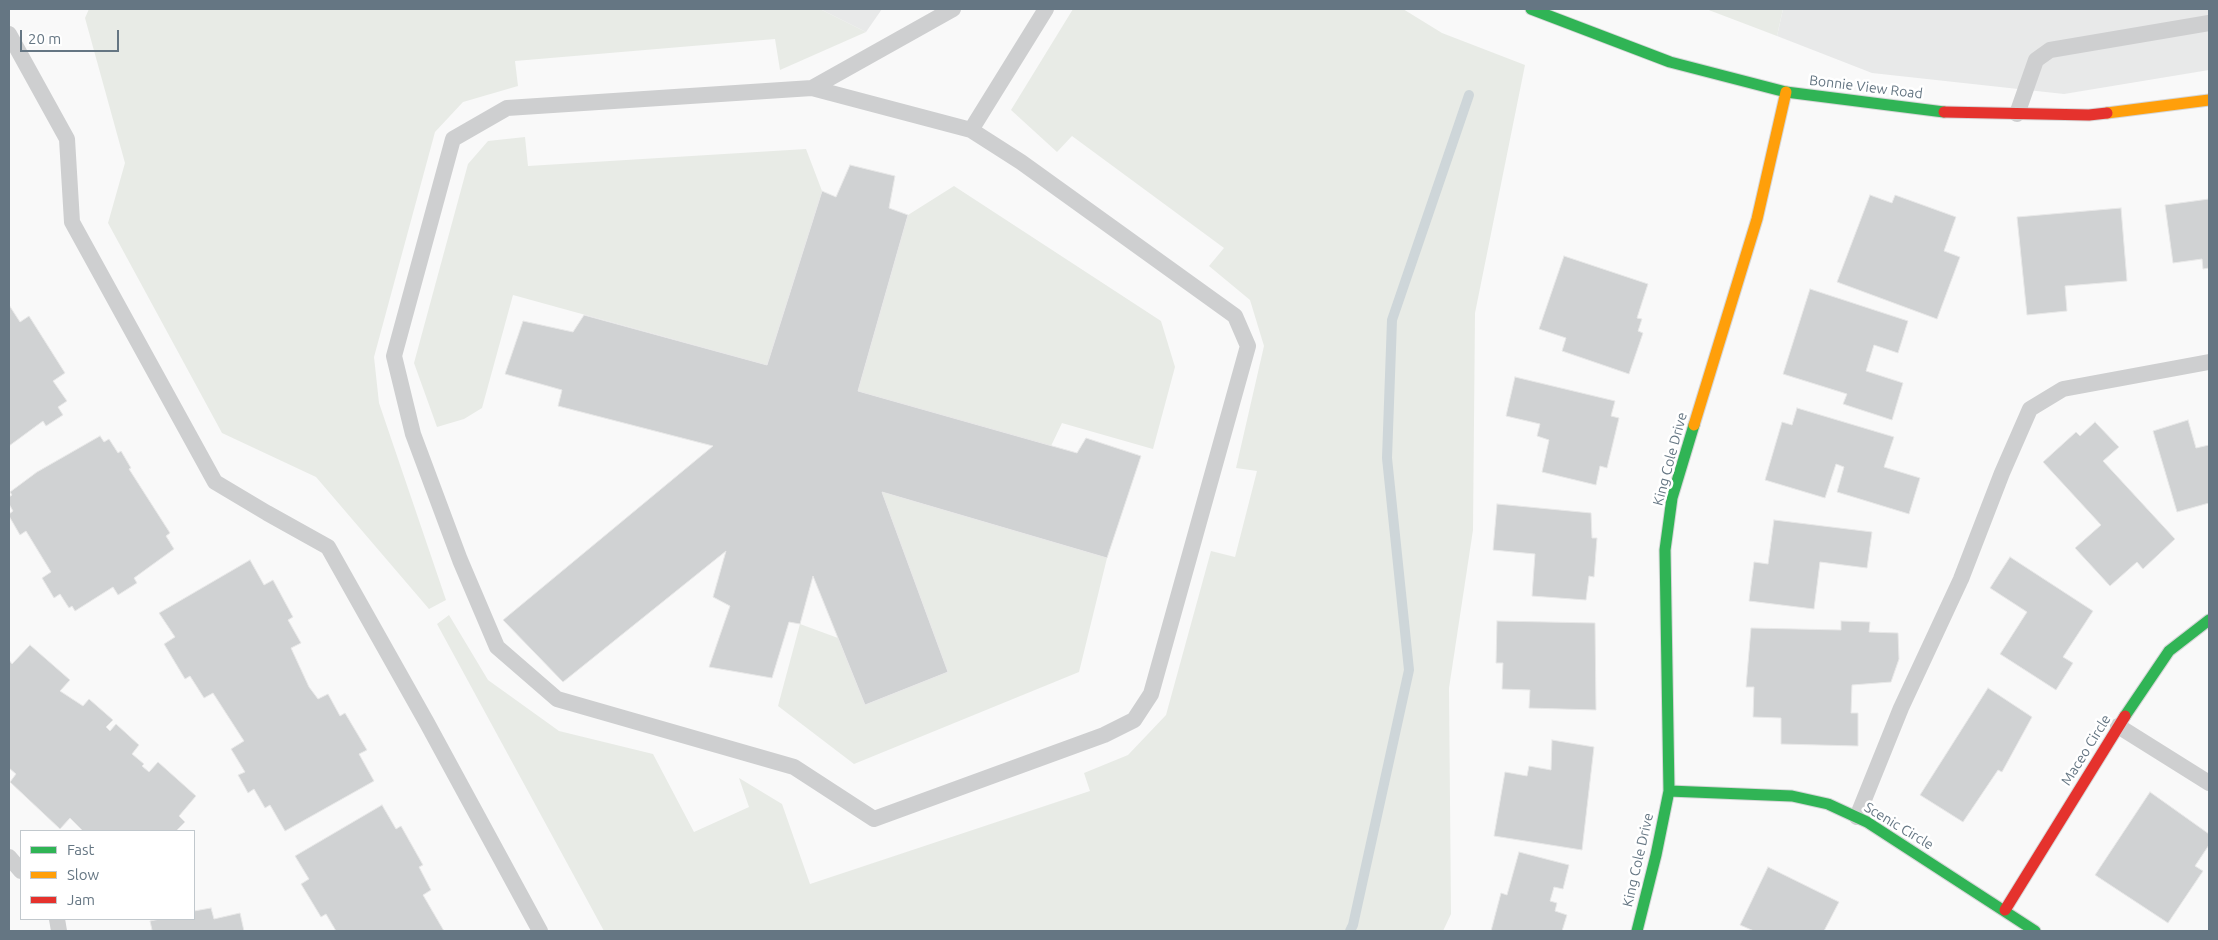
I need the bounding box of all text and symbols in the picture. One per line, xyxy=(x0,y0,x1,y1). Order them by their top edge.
scale bar xyxy=(22,20,121,52)
text: 20 m xyxy=(28,30,61,47)
street label: Bonnie View Road xyxy=(1808,72,1924,102)
street label: King Cole Drive xyxy=(1649,411,1691,507)
street label: Maceo Circle xyxy=(2058,712,2114,788)
street label: Scenic Circle xyxy=(1861,799,1937,853)
street label: King Cole Drive xyxy=(1619,811,1657,909)
legend xyxy=(20,830,195,920)
text: Fast xyxy=(67,841,94,858)
text: Slow xyxy=(67,866,99,883)
text: Jam xyxy=(67,891,95,908)

